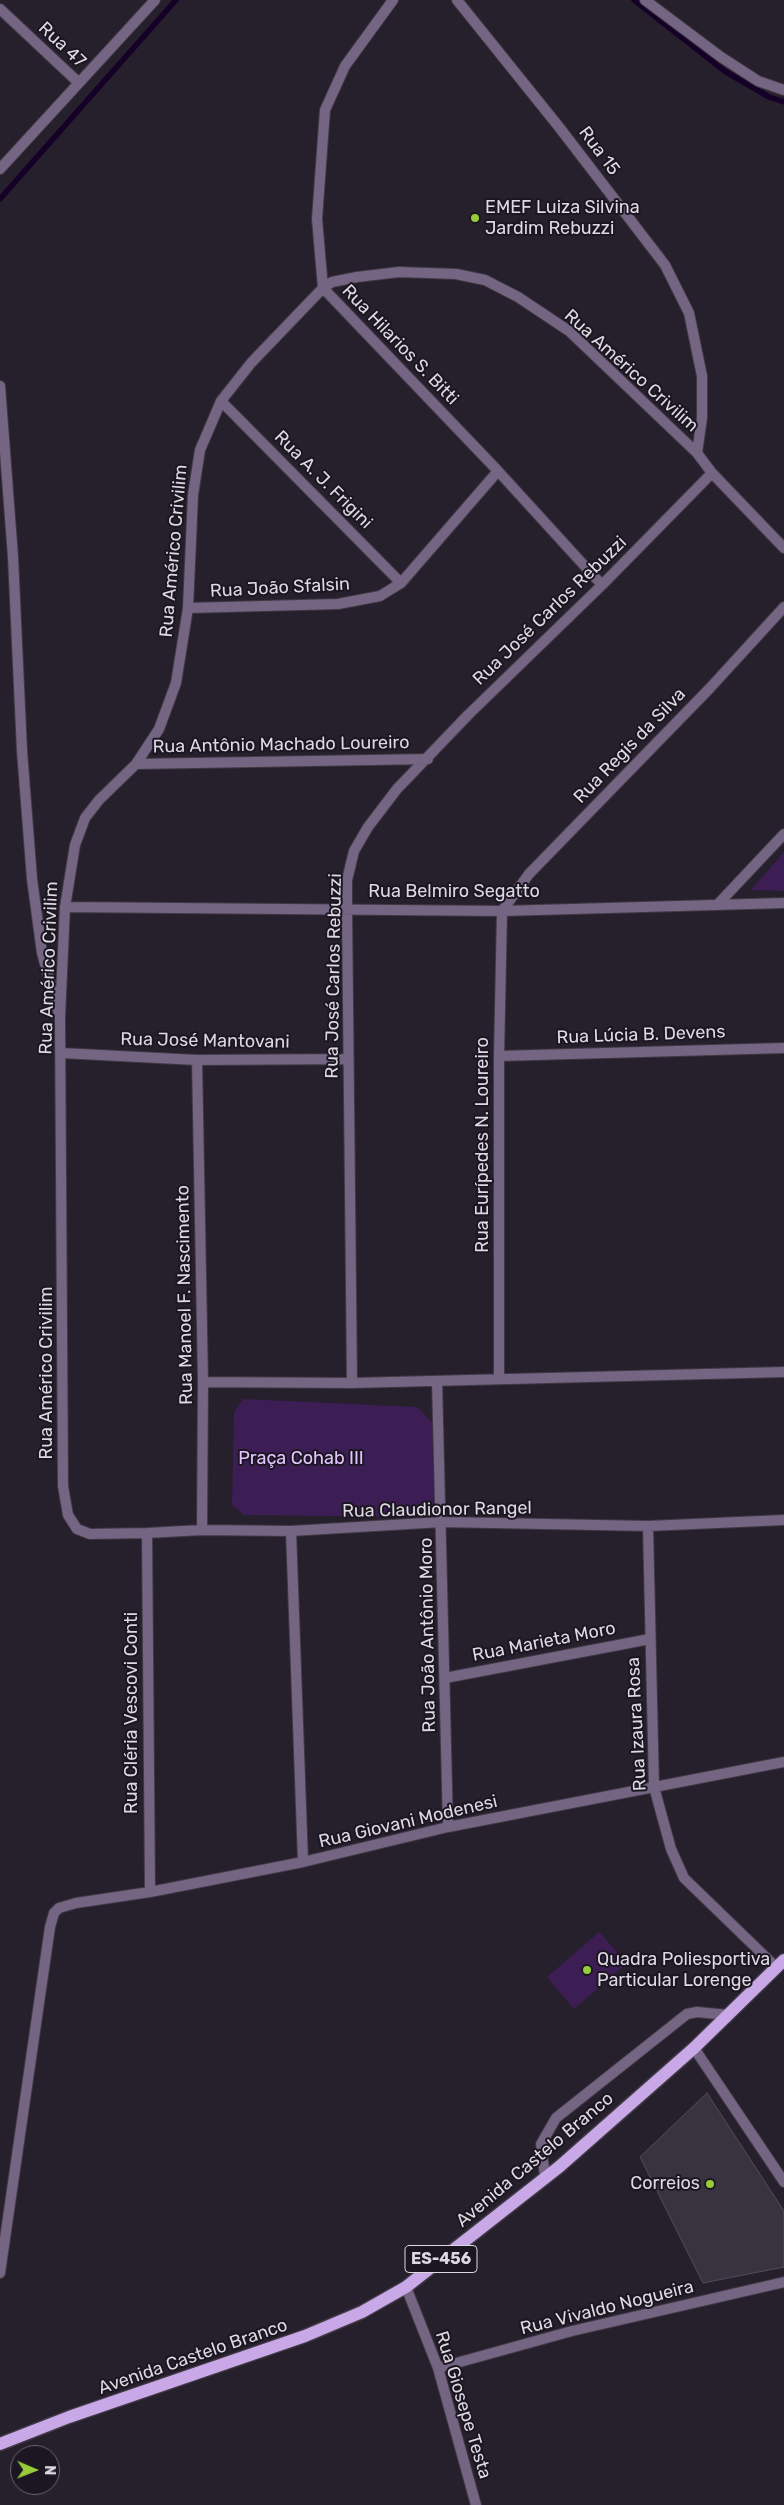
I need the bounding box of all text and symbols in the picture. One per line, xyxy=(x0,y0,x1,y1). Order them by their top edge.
street label: Rua 47 xyxy=(34,18,90,72)
street label: Rua 15 xyxy=(574,122,624,180)
place label: EMEF Luiza Silvina Jardim Rebuzzi xyxy=(485,197,640,240)
marker: EMEF Luiza Silvina Jardim Rebuzzi xyxy=(469,212,481,224)
street label: Rua Hilarios S. Bitti xyxy=(337,280,463,410)
street label: Rua Américo Crivilim xyxy=(559,305,703,437)
street label: Rua A. J. Frigini xyxy=(269,426,377,534)
street label: Rua Américo Crivilim xyxy=(156,464,192,638)
street label: Rua José Carlos Rebuzzi xyxy=(469,532,631,690)
street label: Rua João Sfalsin xyxy=(209,574,351,602)
street label: Rua Regis da Silva xyxy=(569,684,691,808)
street label: Rua Antônio Machado Loureiro xyxy=(152,732,410,758)
street label: Rua José Carlos Rebuzzi xyxy=(321,873,347,1079)
street label: Rua Américo Crivilim xyxy=(35,881,63,1055)
street label: Rua Belmiro Segatto xyxy=(368,881,540,903)
street label: Rua Lúcia B. Devens xyxy=(556,1021,726,1049)
street label: Rua José Mantovani xyxy=(120,1029,290,1053)
street label: Rua Eurípedes N. Loureiro xyxy=(472,1037,494,1253)
street label: Rua Manoel F. Nascimento xyxy=(172,1185,198,1405)
street label: Rua Américo Crivilim xyxy=(36,1286,58,1460)
park label: Praça Cohab III xyxy=(238,1448,364,1470)
street label: Rua Claudionor Rangel xyxy=(342,1498,532,1522)
street label: Rua João Antônio Moro xyxy=(415,1537,441,1733)
street label: Rua Cléria Vescovi Conti xyxy=(121,1612,143,1814)
street label: Rua Marieta Moro xyxy=(471,1618,617,1666)
street label: Rua Izaura Rosa xyxy=(623,1657,651,1791)
street label: Rua Giovani Modenesi xyxy=(317,1791,499,1853)
place label: Quadra Poliesportiva Particular Lorenge xyxy=(597,1949,770,1992)
marker: Quadra Poliesportiva Particular Lorenge xyxy=(581,1964,593,1976)
street label: Avenida Castelo Branco xyxy=(452,2088,618,2232)
place label: Correios xyxy=(630,2173,700,2195)
marker: Correios xyxy=(704,2178,716,2190)
road number: ES-456 xyxy=(405,2246,477,2272)
street label: Rua Vivaldo Nogueira xyxy=(518,2276,696,2340)
street label: Avenida Castelo Branco xyxy=(96,2314,290,2400)
street label: Rua Giosepe Testa xyxy=(430,2329,496,2481)
north arrow xyxy=(10,2445,60,2495)
text: N xyxy=(41,2465,58,2475)

